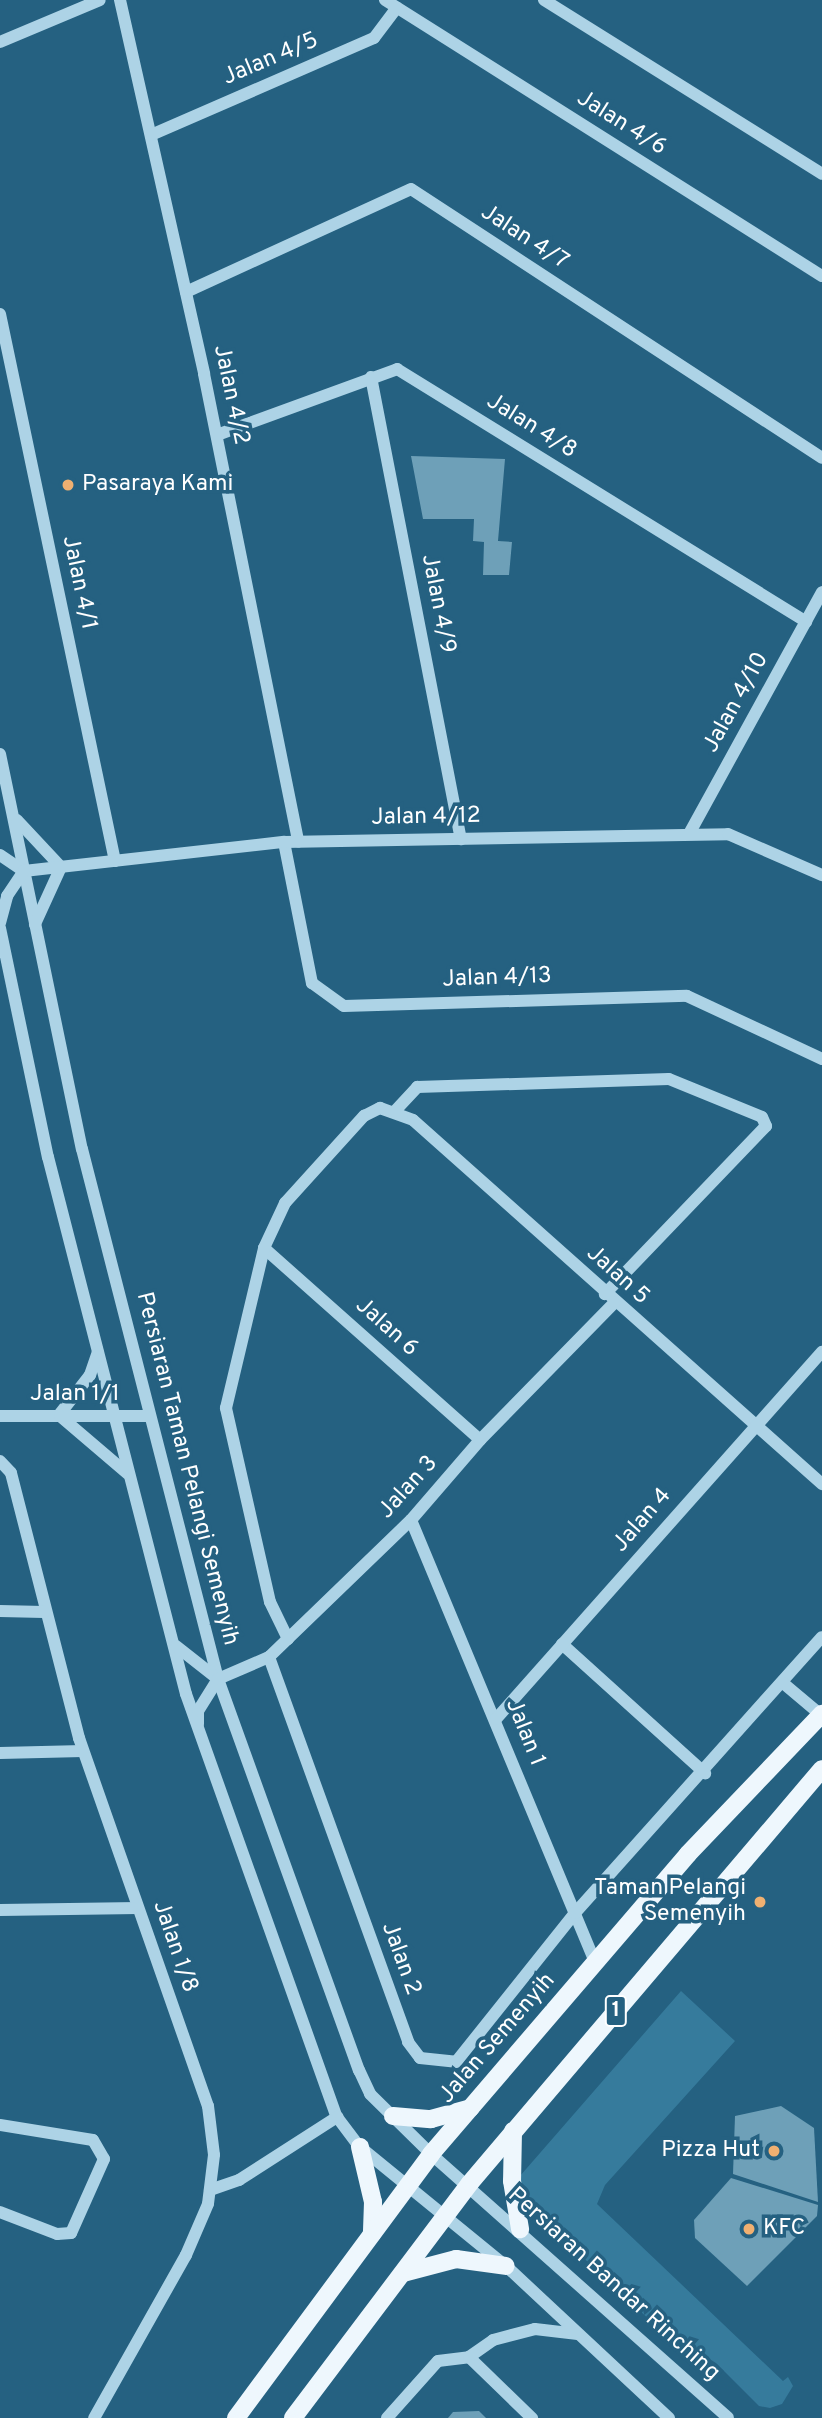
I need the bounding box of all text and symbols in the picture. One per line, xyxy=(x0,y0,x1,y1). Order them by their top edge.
street label: Jalan 4/5 xyxy=(219,28,323,92)
street label: Jalan 4/6 xyxy=(571,86,671,162)
street label: Jalan 4/7 xyxy=(475,199,573,277)
street label: Jalan 4/2 xyxy=(206,343,254,447)
street label: Jalan 4/8 xyxy=(481,389,581,465)
place label: Pasaraya Kami xyxy=(82,471,233,499)
marker: Pasaraya Kami xyxy=(60,477,76,493)
street label: Jalan 4/1 xyxy=(55,533,101,633)
street label: Jalan 4/9 xyxy=(414,552,460,656)
street label: Jalan 4/10 xyxy=(698,648,776,758)
street label: Jalan 4/12 xyxy=(371,803,481,833)
street label: Jalan 4/13 xyxy=(442,963,552,995)
street label: Jalan 5 xyxy=(580,1240,654,1312)
street label: Persiaran Taman Pelangi Semenyih xyxy=(129,1289,243,1649)
street label: Jalan 6 xyxy=(349,1293,423,1363)
street label: Jalan 1/1 xyxy=(30,1381,120,1409)
street label: Jalan 3 xyxy=(374,1451,444,1525)
street label: Jalan 4 xyxy=(608,1483,678,1559)
street label: Jalan 1 xyxy=(498,1695,550,1771)
place label: Taman Pelangi Semenyih xyxy=(594,1875,746,1929)
marker: Taman Pelangi Semenyih xyxy=(752,1894,768,1910)
street label: Jalan 1/8 xyxy=(145,1897,203,1997)
street label: Jalan 2 xyxy=(374,1919,426,1999)
street label: Jalan Semenyih xyxy=(434,1968,562,2110)
road number: 1 xyxy=(604,1994,628,2028)
place label: Pizza Hut xyxy=(661,2137,760,2165)
marker: Pizza Hut xyxy=(766,2143,782,2159)
street label: Persiaran Bandar Rinching xyxy=(501,2182,725,2388)
place label: KFC xyxy=(763,2215,805,2243)
marker: KFC xyxy=(741,2221,757,2237)

